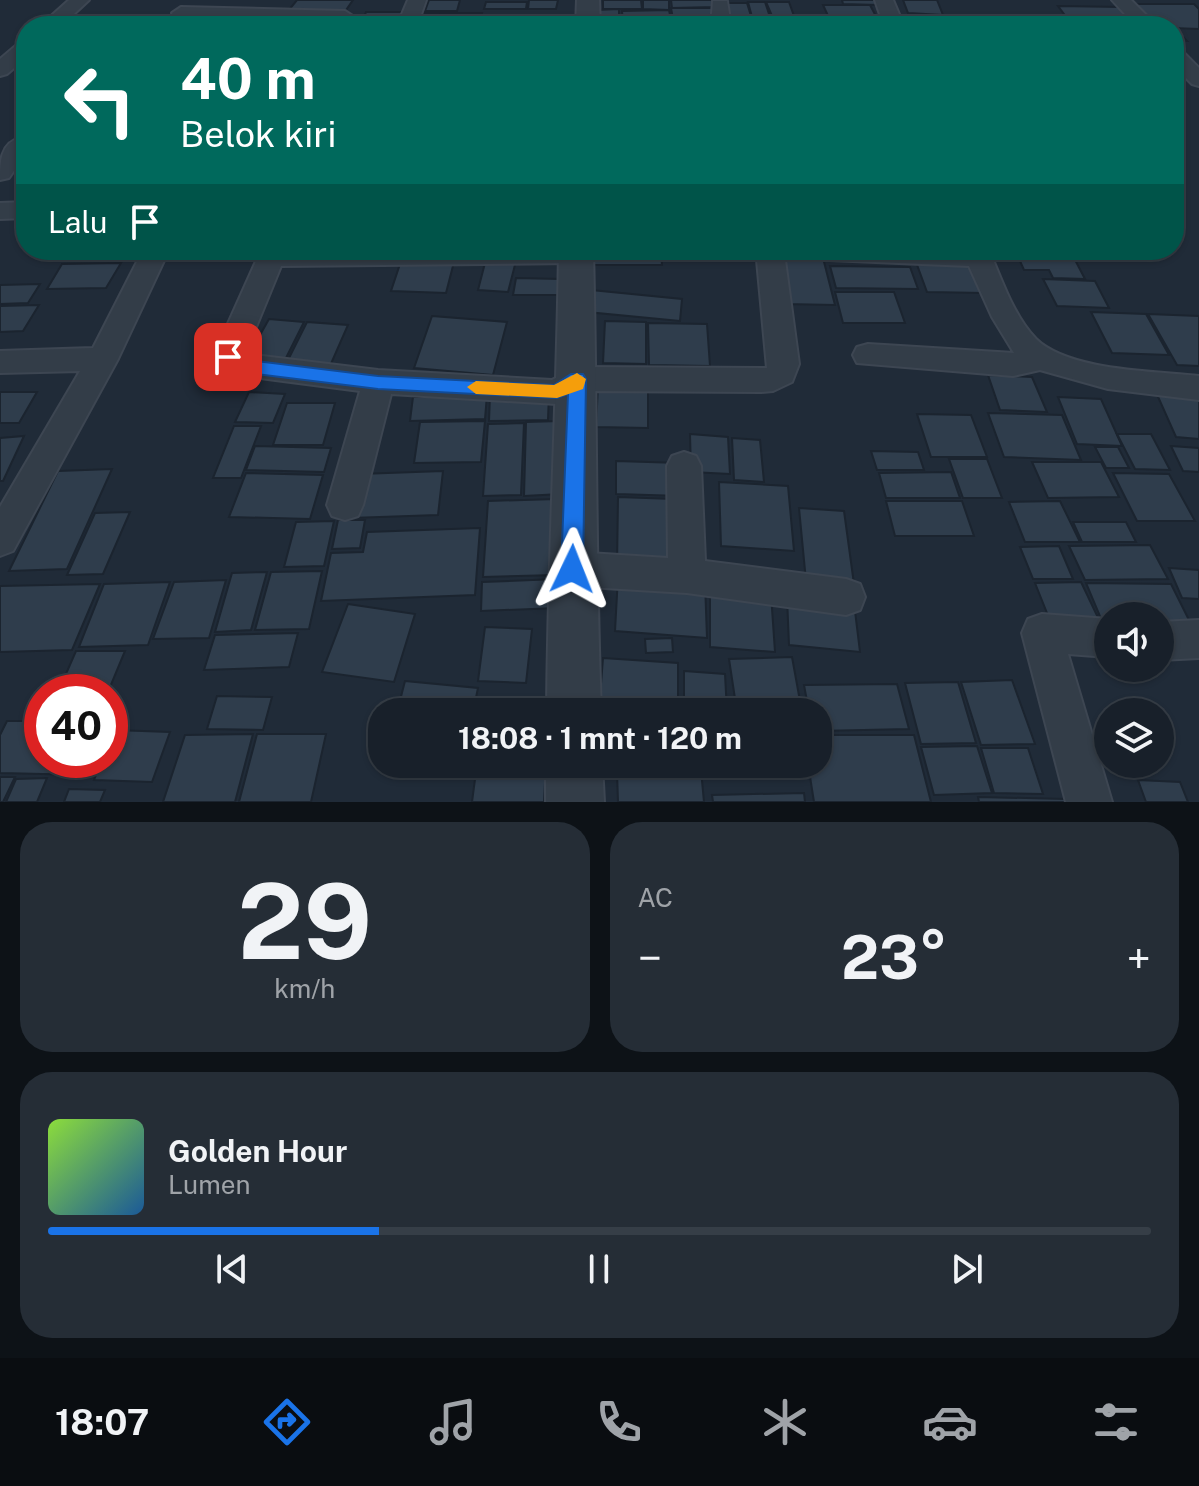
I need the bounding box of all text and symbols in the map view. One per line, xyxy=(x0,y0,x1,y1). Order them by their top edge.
text: 40 m xyxy=(180,46,316,112)
icon: left xyxy=(48,48,152,152)
text: Belok kiri xyxy=(180,113,336,155)
icon: arrive xyxy=(123,200,167,244)
text: Lalu xyxy=(48,204,107,240)
pin xyxy=(194,323,262,391)
icon: arrive xyxy=(206,335,250,379)
position arrow xyxy=(530,527,614,611)
map controls xyxy=(1094,602,1174,778)
button: sound xyxy=(1094,602,1174,682)
speed limit sign: 40 xyxy=(24,674,128,778)
button: layers xyxy=(1094,698,1174,778)
text: 18:08 · 1 mnt · 120 m xyxy=(458,720,742,756)
text: 29 xyxy=(237,860,372,982)
text: AC xyxy=(638,882,673,913)
text: 23° xyxy=(841,922,947,993)
text: − xyxy=(638,932,662,984)
text: + xyxy=(1127,932,1151,984)
text: km/h xyxy=(274,973,335,1004)
text: Golden Hour xyxy=(168,1133,347,1169)
text: Lumen xyxy=(168,1169,251,1200)
icon: previous xyxy=(210,1247,254,1291)
icon: pause xyxy=(577,1247,621,1291)
icon: next xyxy=(945,1247,989,1291)
icon: directions xyxy=(259,1394,315,1450)
icon: music xyxy=(425,1394,481,1450)
icon: phone xyxy=(591,1394,647,1450)
icon: climate xyxy=(757,1394,813,1450)
icon: car xyxy=(922,1394,978,1450)
icon: filters xyxy=(1088,1394,1144,1450)
text: 18:07 xyxy=(55,1401,149,1443)

